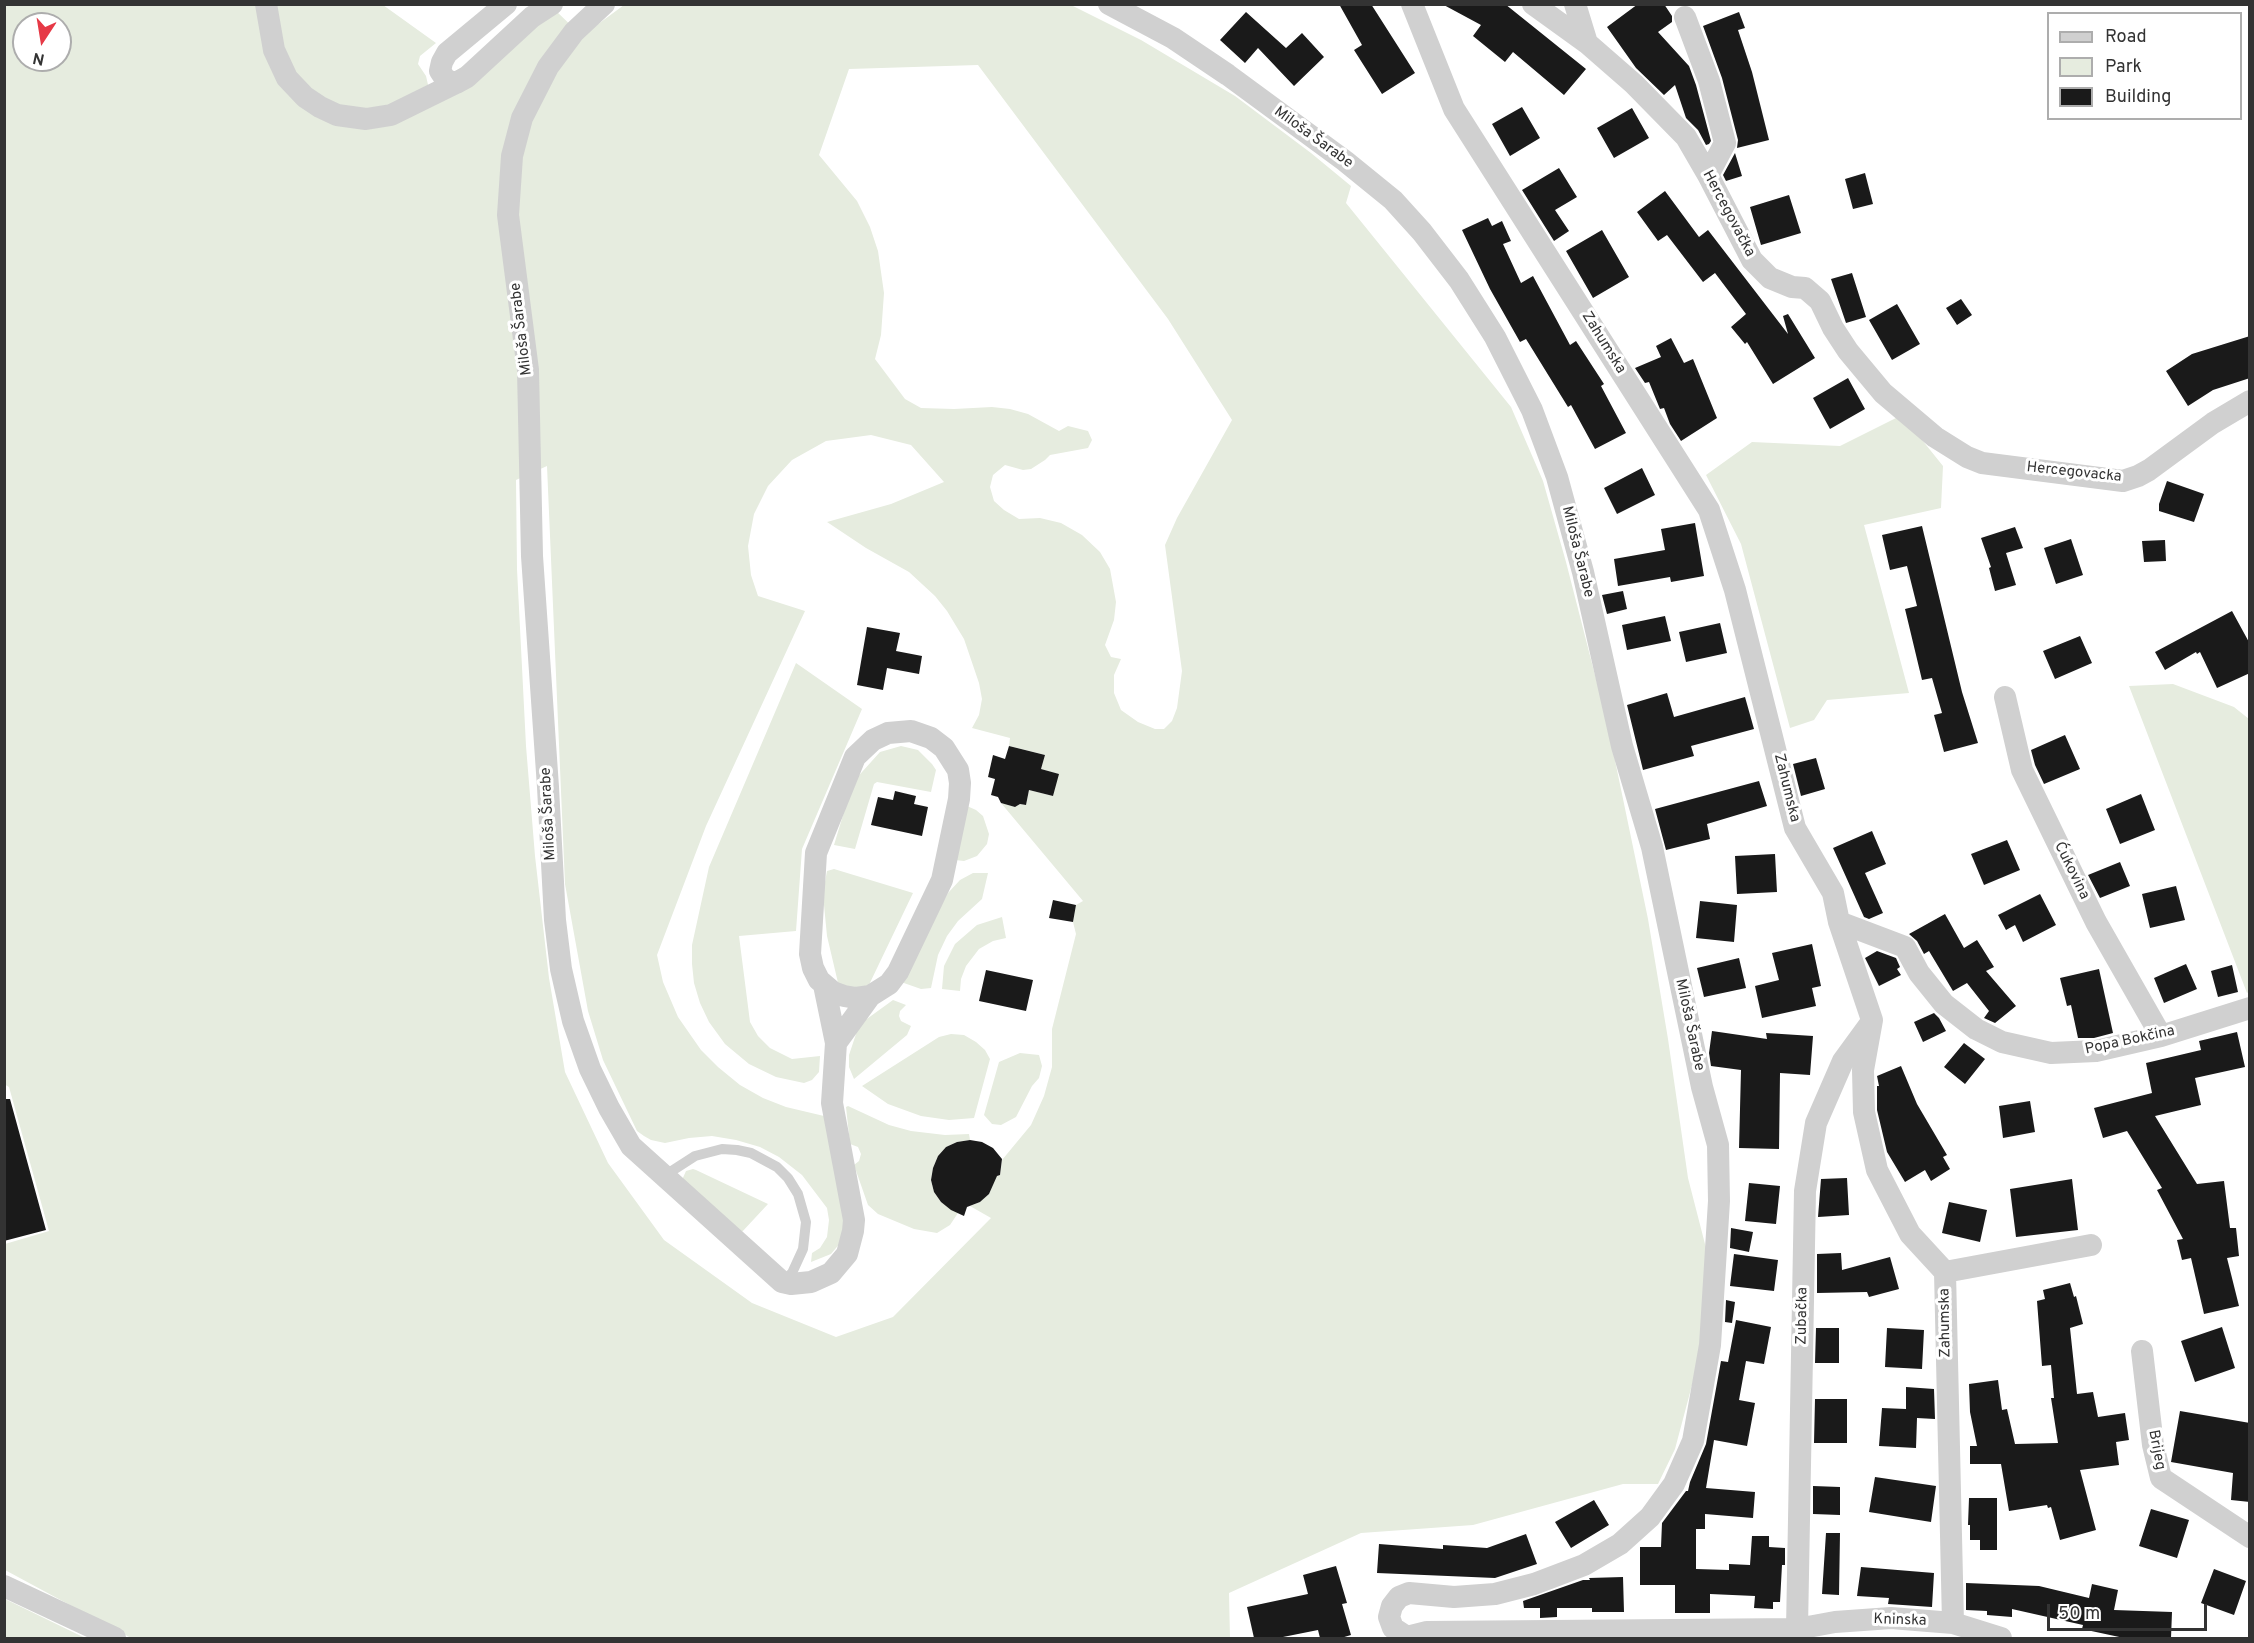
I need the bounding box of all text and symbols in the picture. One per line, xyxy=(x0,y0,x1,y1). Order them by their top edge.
north arrow xyxy=(12,12,72,72)
legend xyxy=(2047,12,2242,120)
text: Road xyxy=(2105,26,2147,49)
text: N xyxy=(31,47,46,69)
text: Park xyxy=(2105,56,2142,79)
text: Building xyxy=(2105,86,2171,109)
street label: Miloša Šarabe xyxy=(1270,103,1356,173)
street label: Hercegovačka xyxy=(1698,168,1758,260)
street label: Miloša Šarabe xyxy=(507,281,537,377)
street label: Zahumska xyxy=(1577,309,1629,377)
street label: Hercegovacka xyxy=(2026,459,2122,487)
street label: Miloša Šarabe xyxy=(1557,504,1597,600)
street label: Zahumska xyxy=(1769,752,1803,824)
street label: Miloša Šarabe xyxy=(538,767,560,861)
street label: Ćukovina xyxy=(2049,839,2093,903)
street label: Miloša Šarabe xyxy=(1670,977,1708,1073)
street label: Popa Bokčina xyxy=(2083,1023,2177,1059)
street label: Zubačka xyxy=(1793,1287,1813,1345)
street label: Zahumska xyxy=(1936,1288,1956,1358)
street label: Brijeg xyxy=(2143,1428,2169,1472)
scale bar xyxy=(2050,1592,2210,1630)
text: 50 m xyxy=(2058,1603,2100,1626)
street label: Kninska xyxy=(1873,1611,1927,1631)

